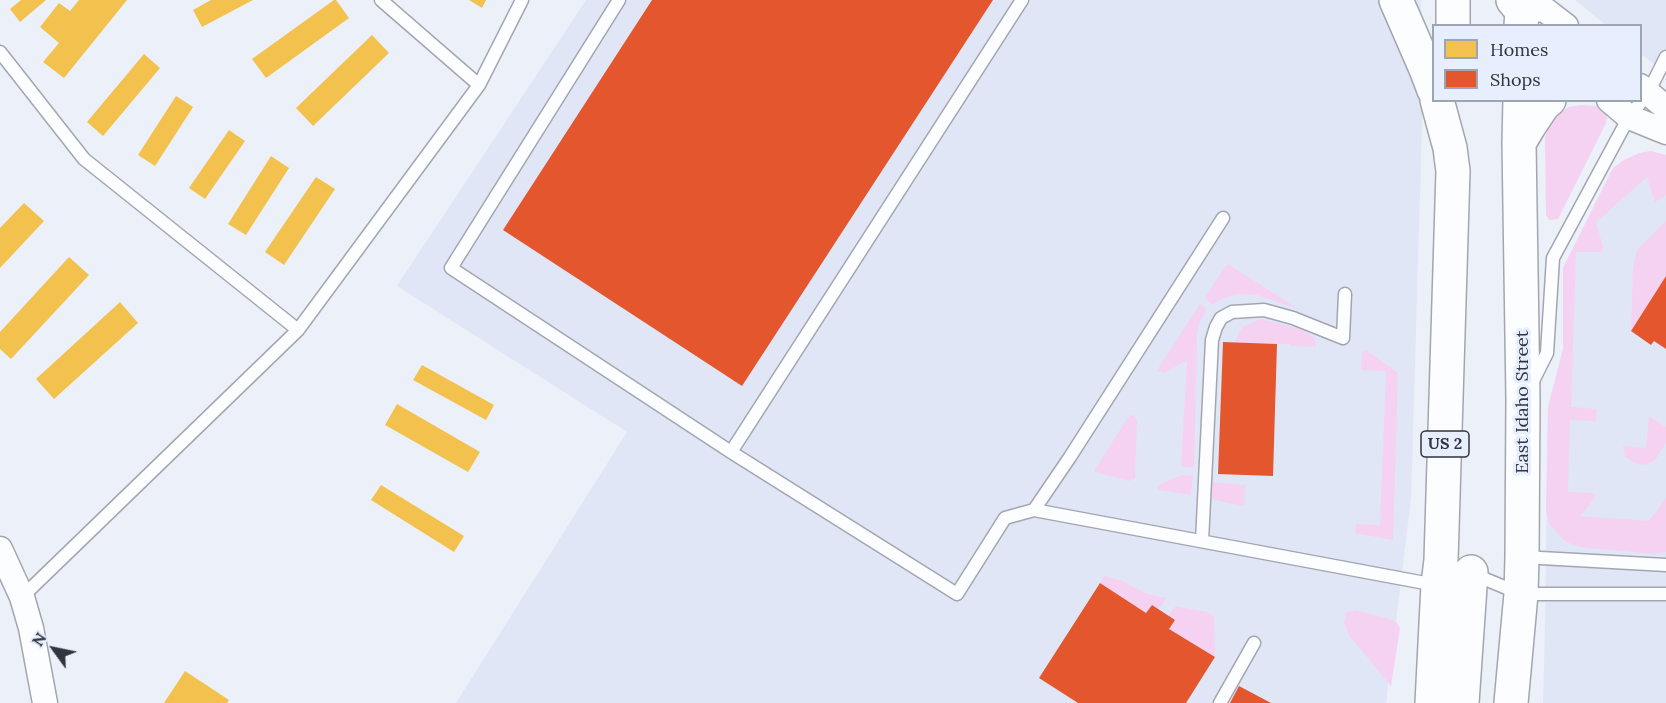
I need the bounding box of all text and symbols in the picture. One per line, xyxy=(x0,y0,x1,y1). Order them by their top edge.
legend xyxy=(1432,24,1642,102)
text: Homes xyxy=(1490,38,1548,61)
text: Shops xyxy=(1490,68,1541,91)
street label: East Idaho Street xyxy=(1512,330,1534,474)
road number: US 2 xyxy=(1421,431,1469,457)
north arrow xyxy=(24,619,84,679)
text: N xyxy=(27,629,51,650)

